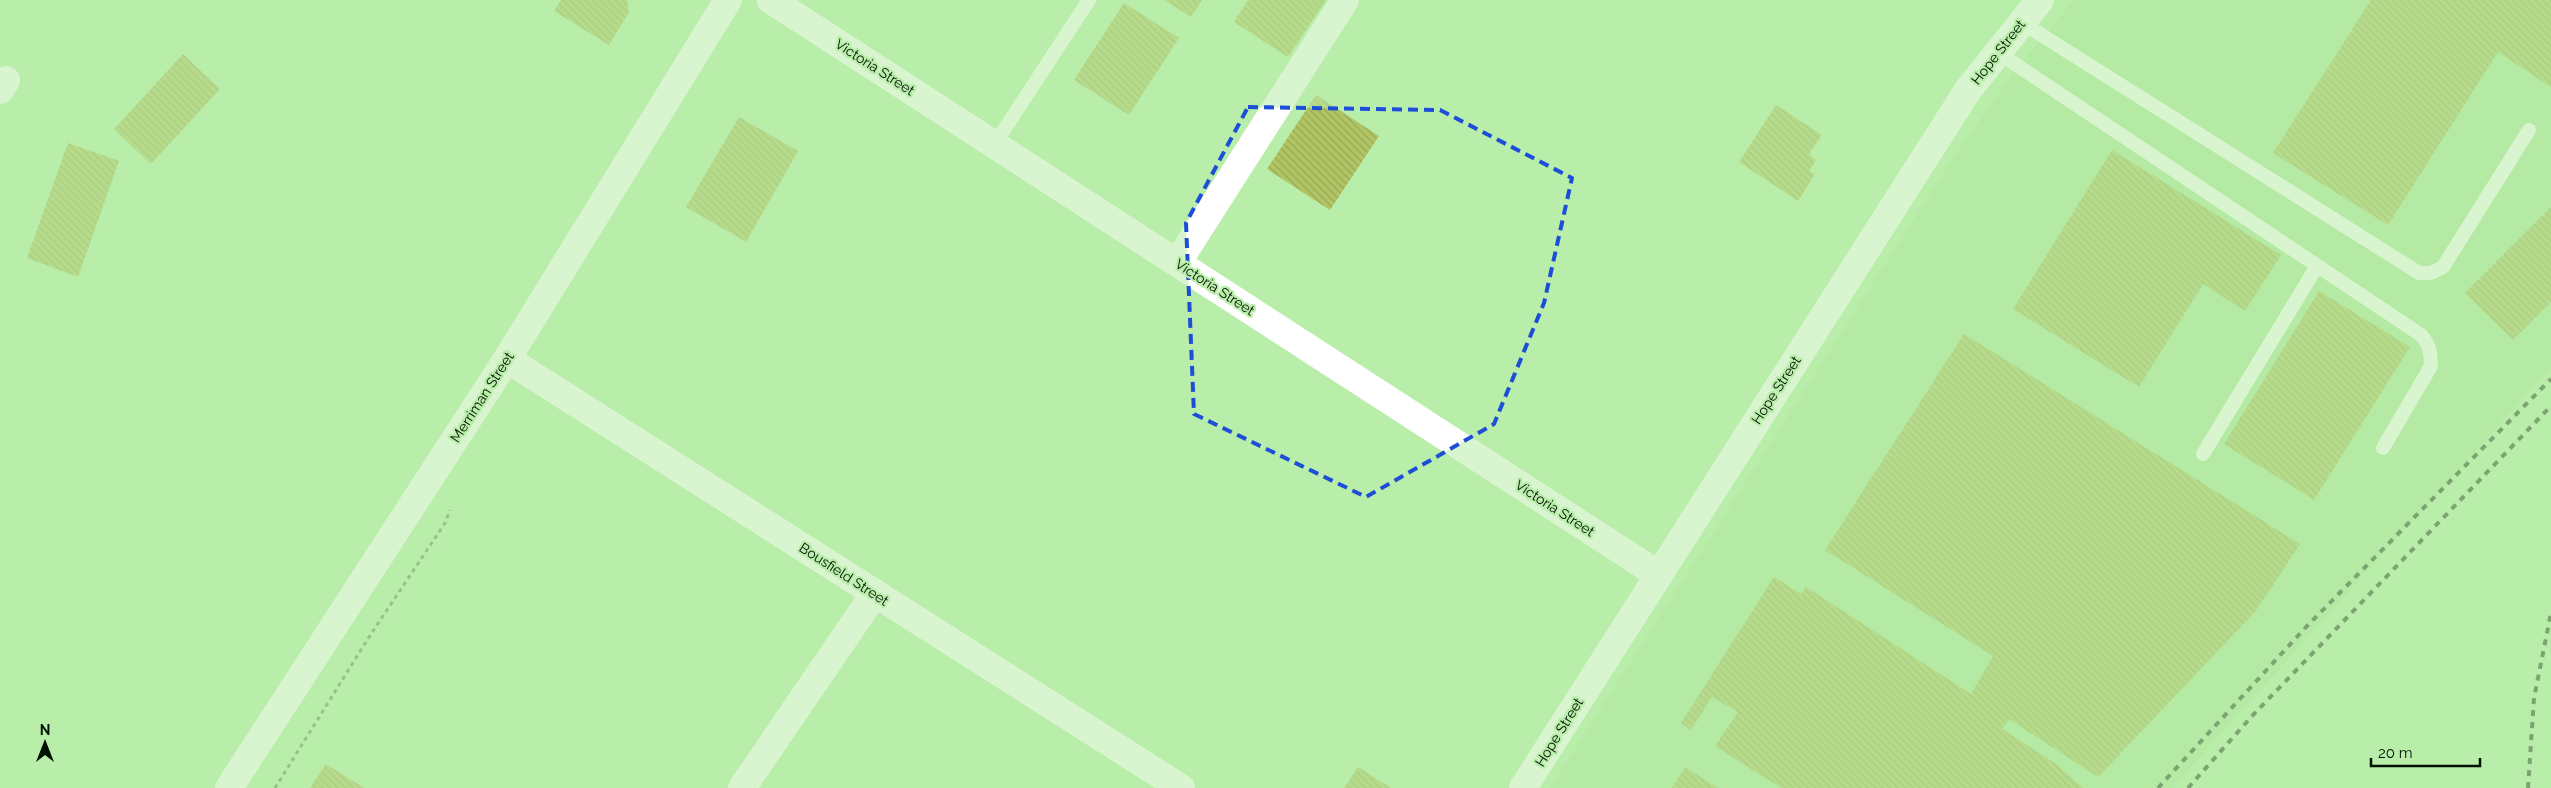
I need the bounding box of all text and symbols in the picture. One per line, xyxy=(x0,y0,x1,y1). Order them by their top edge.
street label: Hope Street xyxy=(1968,16,2028,88)
street label: Victoria Street xyxy=(832,35,918,99)
street label: Victoria Street xyxy=(1172,255,1258,319)
street label: Merriman Street xyxy=(447,349,517,445)
street label: Hope Street xyxy=(1748,353,1804,427)
street label: Victoria Street xyxy=(1512,476,1598,540)
street label: Bousfield Street xyxy=(796,539,892,609)
street label: Hope Street xyxy=(1532,695,1587,769)
north arrow xyxy=(20,718,70,768)
text: N xyxy=(40,722,50,738)
scale bar xyxy=(2371,736,2480,768)
text: 20 m xyxy=(2378,744,2413,762)

